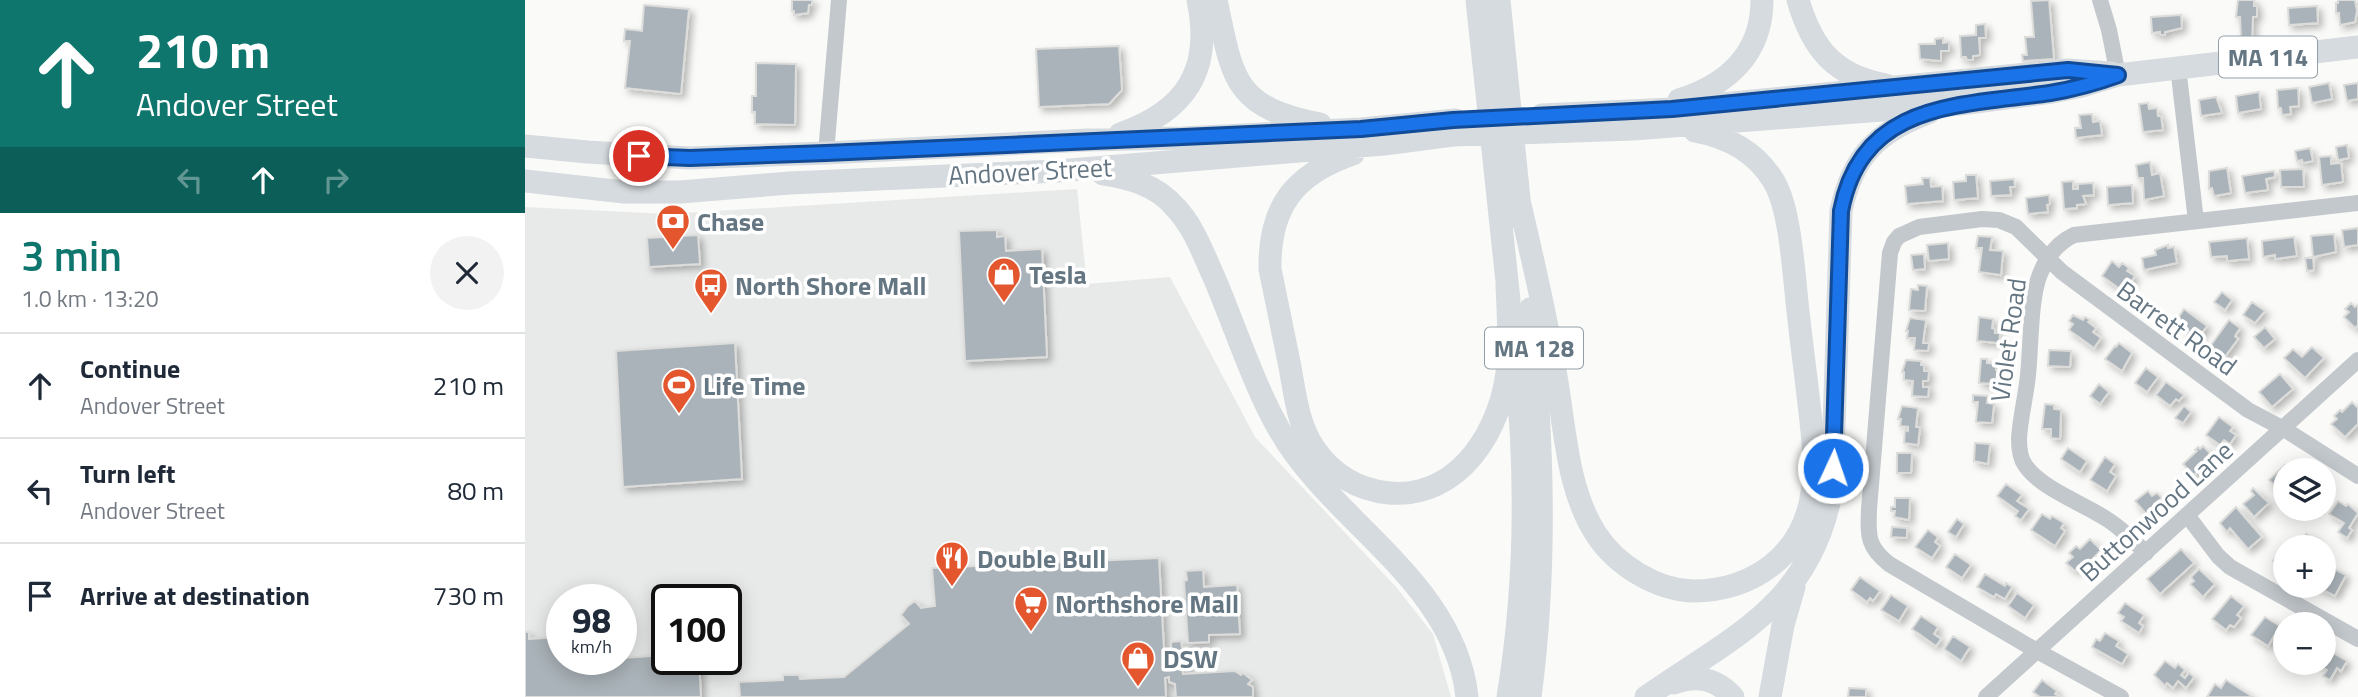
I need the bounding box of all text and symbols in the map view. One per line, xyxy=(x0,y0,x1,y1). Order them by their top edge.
text: 210 m xyxy=(136,12,270,87)
icon: ahead xyxy=(21,28,112,119)
road number: MA 114 xyxy=(2219,36,2317,78)
text: Andover Street xyxy=(136,80,338,128)
pin xyxy=(609,126,669,186)
icon: arrive xyxy=(620,137,658,175)
street label: Andover Street xyxy=(947,147,1113,195)
icon: left xyxy=(171,161,209,199)
icon: ahead xyxy=(244,161,282,199)
icon: right xyxy=(317,161,355,199)
bank icon: Chase xyxy=(654,202,692,251)
place label: Chase xyxy=(697,202,764,241)
text: 3 min xyxy=(21,223,122,287)
button: close xyxy=(430,236,504,310)
shop icon: Tesla xyxy=(985,255,1023,304)
place label: Tesla xyxy=(1029,255,1087,294)
bus stop icon: North Shore Mall xyxy=(692,266,730,315)
place label: North Shore Mall xyxy=(735,266,927,305)
street label: Barrett Road xyxy=(2109,271,2245,385)
street label: Violet Road xyxy=(1980,276,2036,404)
text: 1.0 km · 13:20 xyxy=(21,281,159,316)
road number: MA 128 xyxy=(1485,328,1583,368)
text: Continue xyxy=(80,349,180,388)
text: 210 m xyxy=(433,366,504,405)
sports icon: Life Time xyxy=(660,366,698,415)
place label: Life Time xyxy=(703,366,806,405)
icon: ahead xyxy=(21,367,59,405)
text: Andover Street xyxy=(80,388,225,423)
position arrow xyxy=(1796,431,1870,505)
street label: Buttonwood Lane xyxy=(2071,431,2241,591)
text: Turn left xyxy=(80,454,175,493)
map controls xyxy=(2273,458,2336,675)
button: layers xyxy=(2273,458,2336,521)
text: 80 m xyxy=(447,471,504,510)
icon: left xyxy=(21,472,59,510)
text: Andover Street xyxy=(80,493,225,528)
button: + xyxy=(2273,535,2336,598)
restaurant icon: Double Bull xyxy=(933,539,971,588)
place label: Double Bull xyxy=(977,539,1106,578)
text: Arrive at destination xyxy=(80,576,310,615)
text: 730 m xyxy=(433,576,504,615)
icon: arrive xyxy=(21,577,59,615)
speed limit sign: 100 xyxy=(651,584,742,675)
supermarket icon: Northshore Mall xyxy=(1012,584,1050,633)
place label: Northshore Mall xyxy=(1055,584,1239,623)
text: 98 xyxy=(572,593,611,647)
button: − xyxy=(2273,612,2336,675)
text: km/h xyxy=(571,633,612,660)
shop icon: DSW xyxy=(1119,639,1157,688)
place label: DSW xyxy=(1163,639,1218,678)

